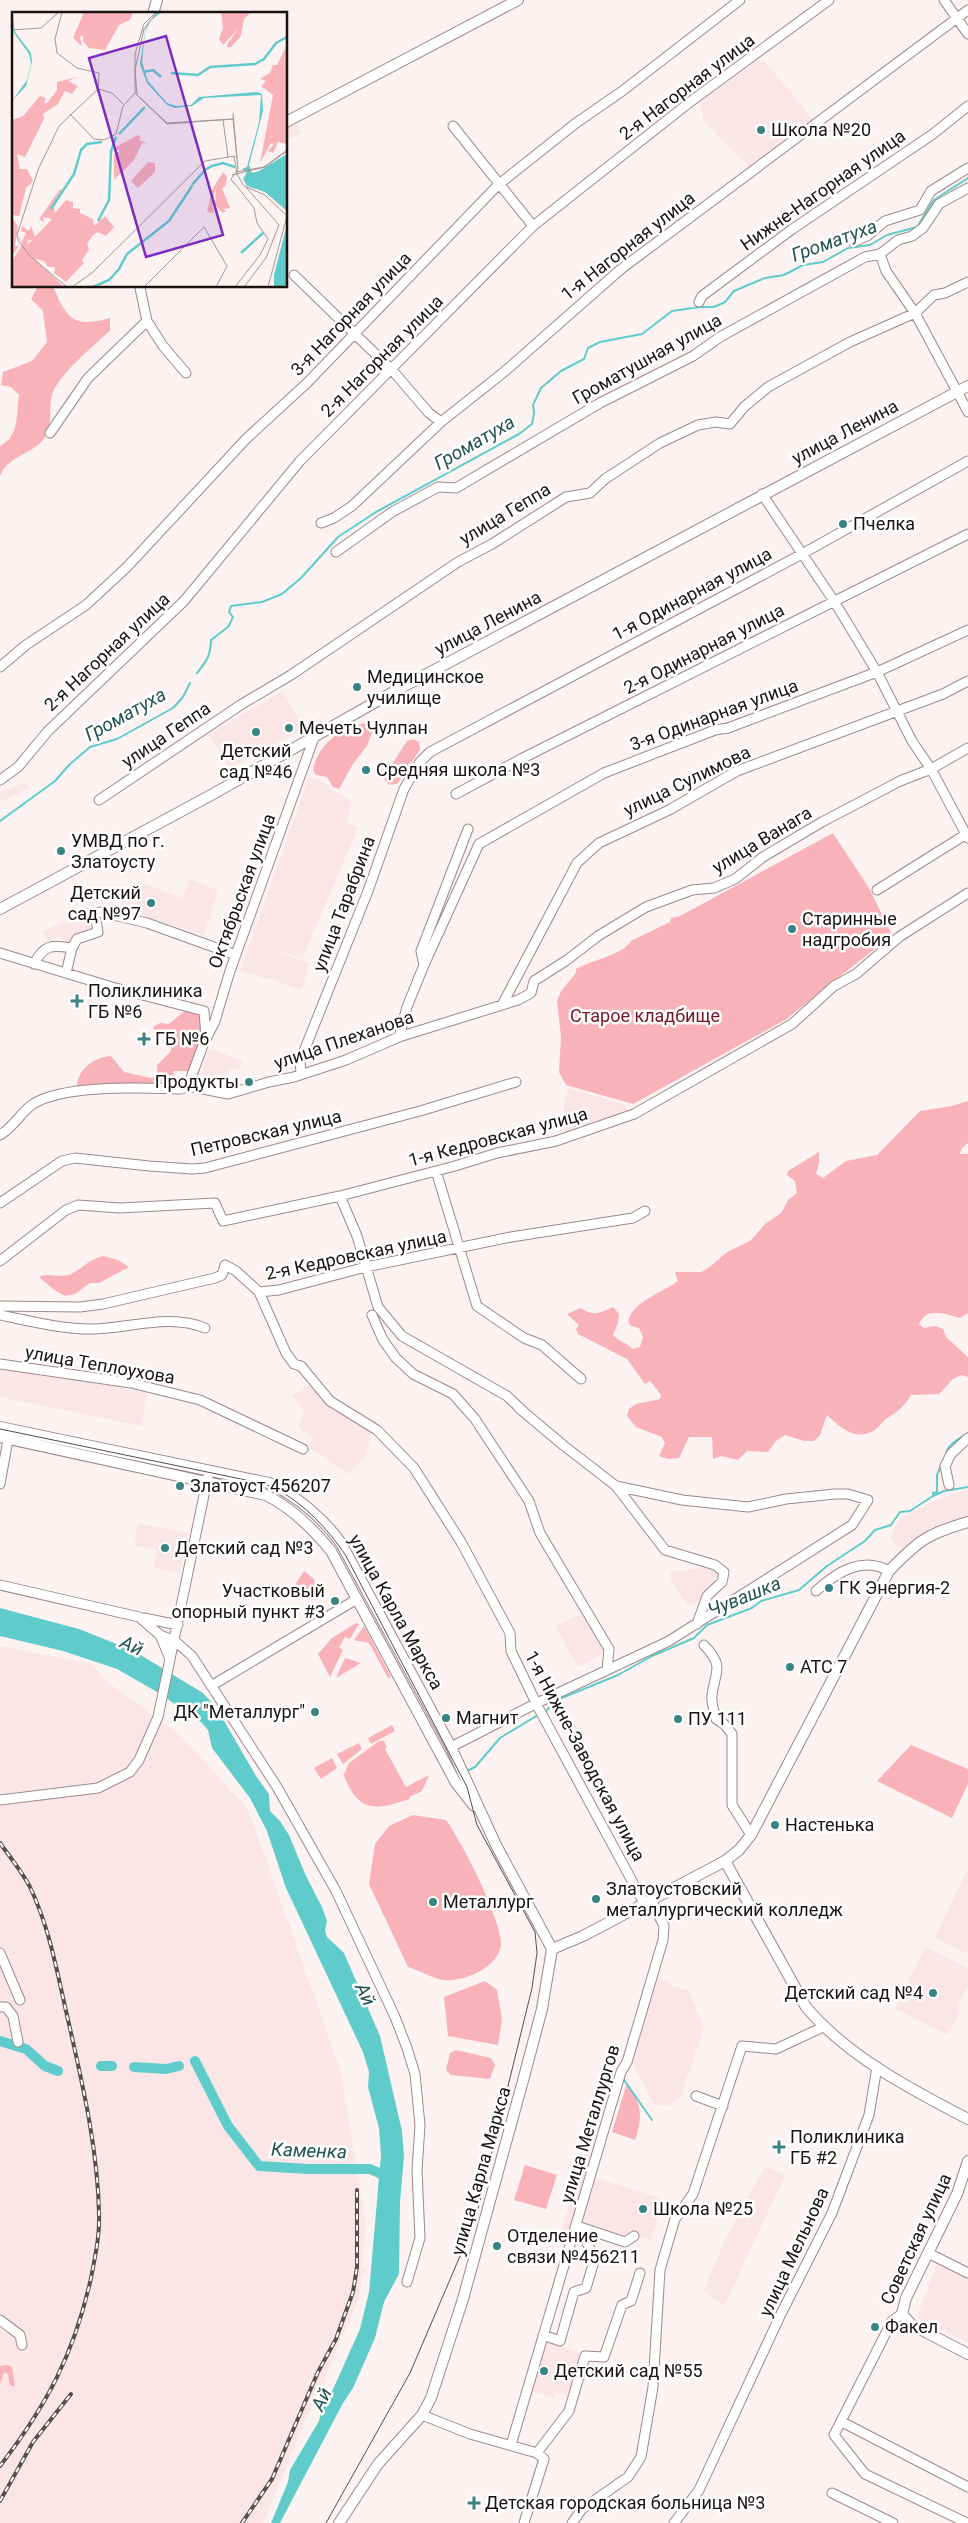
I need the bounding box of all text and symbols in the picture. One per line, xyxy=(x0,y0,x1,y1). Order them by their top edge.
inset map xyxy=(12,12,288,288)
street label: 2-я Нагорная улица xyxy=(615,29,758,144)
place label: Школа №20 xyxy=(771,119,871,140)
marker: Школа №20 xyxy=(755,124,767,136)
street label: Нижне-Нагорная улица xyxy=(736,125,909,254)
street label: 1-я Нагорная улица xyxy=(557,187,699,304)
water label: Громатуха xyxy=(788,214,880,267)
street label: 3-я Нагорная улица xyxy=(286,247,415,380)
street label: 2-я Нагорная улица xyxy=(316,290,447,421)
street label: Громатушная улица xyxy=(568,309,725,408)
street label: улица Ленина xyxy=(788,395,901,468)
water label: Громатуха xyxy=(430,410,519,475)
street label: улица Геппа xyxy=(455,478,554,549)
place label: Пчелка xyxy=(853,513,915,534)
marker: Пчелка xyxy=(837,518,849,530)
street label: 1-я Одинарная улица xyxy=(609,543,775,644)
street label: улица Ленина xyxy=(431,586,544,659)
street label: 2-я Нагорная улица xyxy=(40,588,174,715)
street label: 2-я Одинарная улица xyxy=(620,599,788,698)
place label: Медицинское училище xyxy=(367,666,484,708)
street label: 3-я Одинарная улица xyxy=(627,674,801,755)
marker: Медицинское училище xyxy=(351,681,363,693)
water label: Громатуха xyxy=(80,683,170,746)
street label: улица Геппа xyxy=(117,697,214,772)
place label: Мечеть Чулпан xyxy=(299,717,428,738)
marker: Мечеть Чулпан xyxy=(283,722,295,734)
marker: Детский сад №46 xyxy=(250,726,262,738)
place label: Детский сад №46 xyxy=(219,740,293,782)
street label: улица Сулимова xyxy=(620,741,754,820)
place label: Средняя школа №3 xyxy=(376,759,540,780)
marker: Средняя школа №3 xyxy=(360,764,372,776)
street label: улица Ванага xyxy=(708,802,815,878)
street label: Октябрьская улица xyxy=(204,811,279,971)
place label: УМВД по г. Златоусту xyxy=(71,830,165,872)
street label: улица Тарабрина xyxy=(308,833,379,975)
marker: УМВД по г. Златоусту xyxy=(55,845,67,857)
place label: Детский сад №97 xyxy=(68,882,141,924)
marker: Детский сад №97 xyxy=(145,897,157,909)
place label: Старинные надгробия xyxy=(802,908,897,950)
marker: Старинные надгробия xyxy=(786,923,798,935)
place label: Поликлиника ГБ №6 xyxy=(88,980,203,1022)
marker: Поликлиника ГБ №6 xyxy=(70,994,84,1008)
park label: Старое кладбище xyxy=(570,1005,720,1026)
street label: улица Плеханова xyxy=(271,1006,416,1073)
place label: ГБ №6 xyxy=(155,1028,209,1049)
marker: ГБ №6 xyxy=(137,1032,151,1046)
place label: Продукты xyxy=(155,1071,239,1092)
marker: Продукты xyxy=(243,1076,255,1088)
street label: 1-я Кедровская улица xyxy=(406,1102,590,1171)
street label: Петровская улица xyxy=(188,1105,343,1160)
street label: 2-я Кедровская улица xyxy=(263,1225,448,1284)
street label: улица Теплоухова xyxy=(24,1341,177,1388)
place label: Златоуст 456207 xyxy=(190,1475,331,1496)
marker: Златоуст 456207 xyxy=(174,1480,186,1492)
street label: улица Карла Маркса xyxy=(345,1530,448,1693)
place label: Детский сад №3 xyxy=(175,1537,314,1558)
marker: Детский сад №3 xyxy=(159,1542,171,1554)
water label: Чувашка xyxy=(704,1571,784,1622)
place label: ГК Энергия-2 xyxy=(839,1577,950,1598)
place label: Участковый опорный пункт #3 xyxy=(171,1580,325,1622)
marker: ГК Энергия-2 xyxy=(823,1582,835,1594)
marker: Участковый опорный пункт #3 xyxy=(329,1595,341,1607)
water label: Ай xyxy=(116,1630,147,1661)
street label: 1-я Нижне-Заводская улица xyxy=(521,1647,650,1865)
place label: АТС 7 xyxy=(800,1656,847,1677)
marker: АТС 7 xyxy=(784,1661,796,1673)
place label: ДК "Металлург" xyxy=(173,1701,305,1722)
marker: ДК "Металлург" xyxy=(309,1706,321,1718)
place label: Магнит xyxy=(456,1707,519,1728)
place label: ПУ 111 xyxy=(688,1708,747,1729)
marker: Магнит xyxy=(440,1712,452,1724)
marker: ПУ 111 xyxy=(672,1713,684,1725)
place label: Настенька xyxy=(785,1814,874,1835)
marker: Настенька xyxy=(769,1819,781,1831)
place label: Златоустовский металлургический колледж xyxy=(606,1878,843,1920)
place label: Металлург xyxy=(443,1891,534,1912)
marker: Златоустовский металлургический колледж xyxy=(590,1893,602,1905)
marker: Металлург xyxy=(427,1896,439,1908)
water label: Ай xyxy=(350,1978,381,2010)
place label: Детский сад №4 xyxy=(785,1982,923,2003)
marker: Детский сад №4 xyxy=(927,1987,939,1999)
street label: улица Металлургов xyxy=(555,2042,624,2206)
street label: улица Карла Маркса xyxy=(446,2084,515,2258)
place label: Поликлиника ГБ #2 xyxy=(790,2126,905,2168)
water label: Каменка xyxy=(271,2138,347,2163)
marker: Поликлиника ГБ #2 xyxy=(772,2140,786,2154)
street label: Советская улица xyxy=(876,2170,955,2308)
street label: улица Мельнова xyxy=(754,2184,833,2320)
place label: Школа №25 xyxy=(653,2198,753,2219)
marker: Школа №25 xyxy=(637,2203,649,2215)
place label: Отделение связи №456211 xyxy=(507,2225,640,2267)
marker: Отделение связи №456211 xyxy=(491,2240,503,2252)
place label: Факел xyxy=(885,2316,938,2337)
marker: Факел xyxy=(869,2321,881,2333)
place label: Детский сад №55 xyxy=(554,2360,703,2381)
marker: Детский сад №55 xyxy=(538,2365,550,2377)
water label: Ай xyxy=(306,2384,337,2415)
place label: Детская городская больница №3 xyxy=(485,2492,765,2513)
marker: Детская городская больница №3 xyxy=(467,2496,481,2510)

